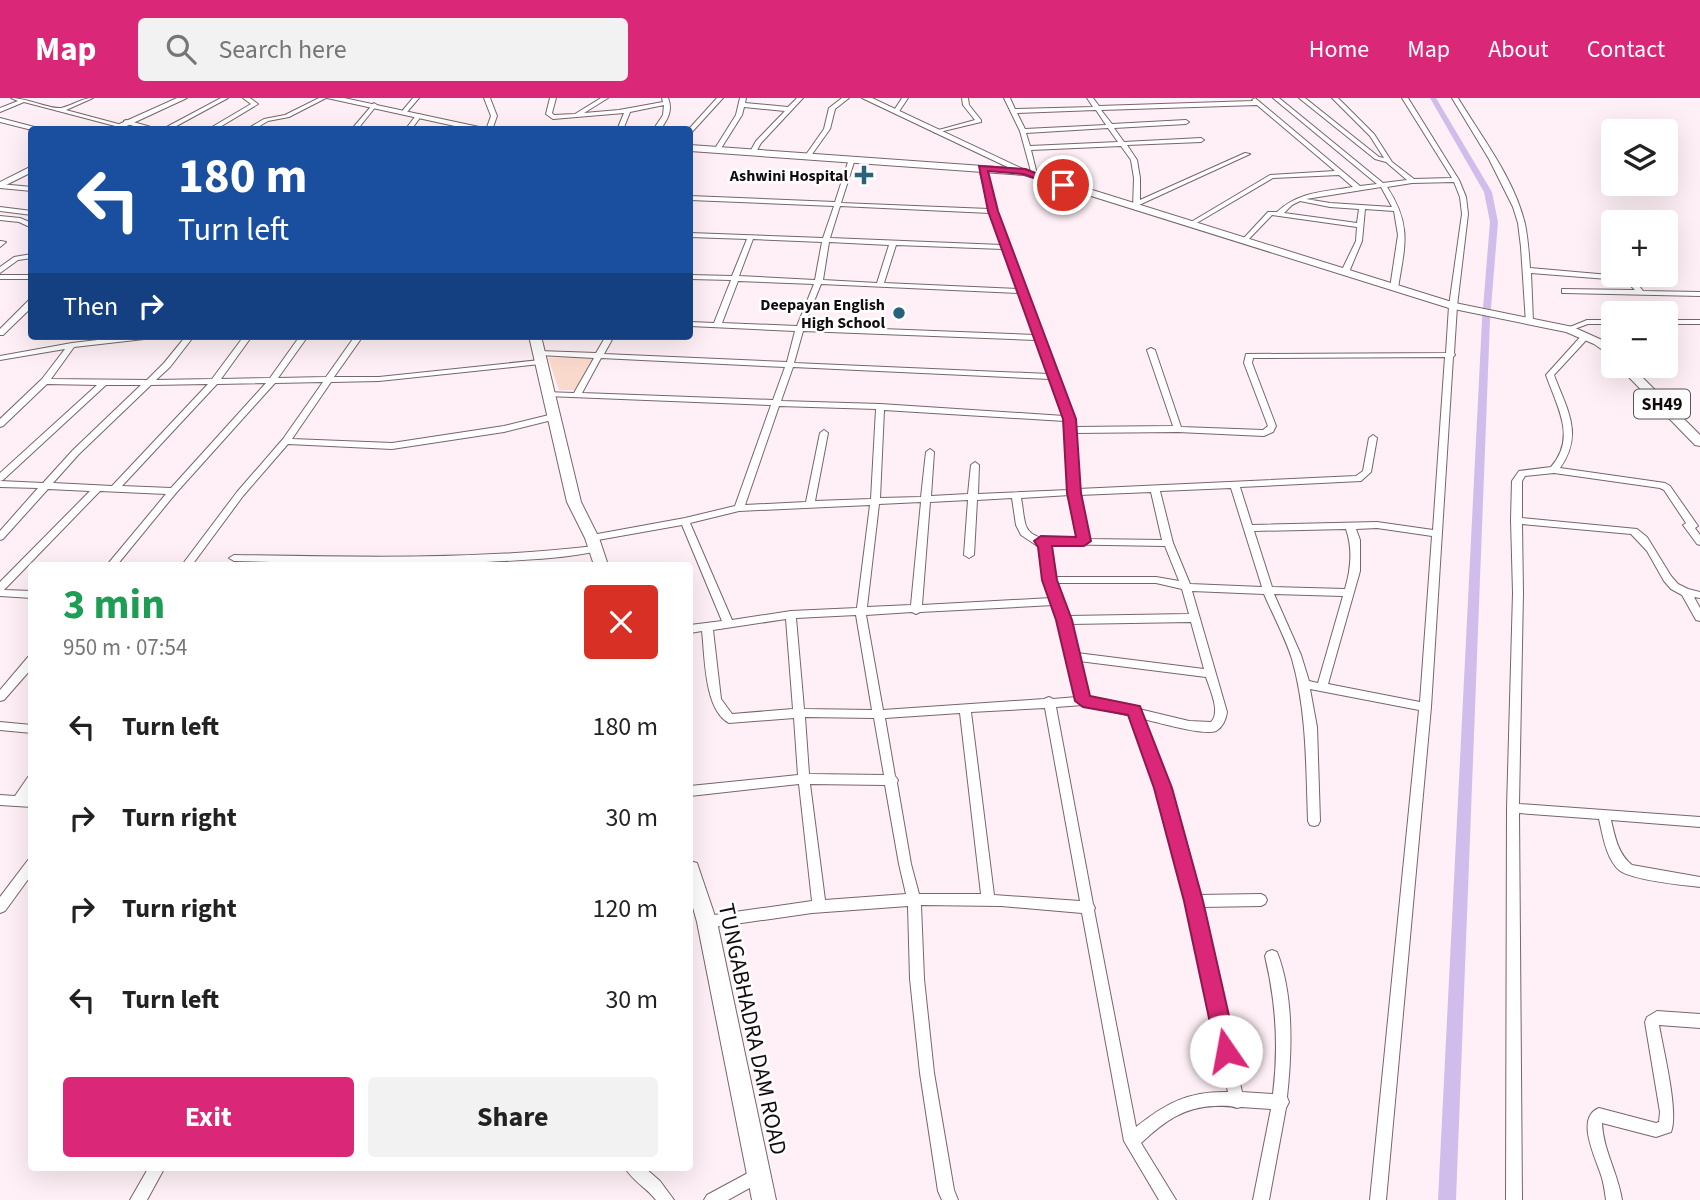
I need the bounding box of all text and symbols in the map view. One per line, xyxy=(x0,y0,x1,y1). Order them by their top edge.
search box xyxy=(138,18,628,81)
text: Map xyxy=(35,26,96,73)
icon: search xyxy=(162,30,200,68)
text: Search here xyxy=(218,31,347,68)
text: Home xyxy=(1309,32,1369,67)
text: Map xyxy=(1407,32,1450,67)
text: About xyxy=(1488,32,1549,67)
text: Contact xyxy=(1587,32,1665,67)
map controls xyxy=(1601,119,1678,378)
button: layers xyxy=(1601,119,1678,196)
text: 180 m xyxy=(178,142,307,212)
icon: left xyxy=(63,154,154,245)
pin xyxy=(1033,155,1093,215)
place label: Ashwini Hospital xyxy=(729,165,848,187)
marker: Ashwini Hospital xyxy=(854,165,874,185)
icon: arrive xyxy=(1044,166,1082,204)
text: Turn left xyxy=(178,207,289,253)
button: + xyxy=(1601,210,1678,287)
icon: right xyxy=(132,287,170,325)
text: Then xyxy=(63,288,118,325)
place label: Deepayan English High School xyxy=(760,294,885,334)
button: − xyxy=(1601,301,1678,378)
marker: Deepayan English High School xyxy=(891,305,907,321)
road number: SH49 xyxy=(1634,390,1690,418)
text: 3 min xyxy=(63,575,165,635)
button: close xyxy=(584,585,658,659)
text: 950 m · 07:54 xyxy=(63,631,187,664)
icon: left xyxy=(63,708,101,746)
text: Turn left xyxy=(122,708,219,745)
text: 180 m xyxy=(592,708,658,745)
icon: right xyxy=(63,799,101,837)
text: Turn right xyxy=(122,799,237,836)
text: 30 m xyxy=(605,799,658,836)
icon: right xyxy=(63,890,101,928)
text: Turn right xyxy=(122,890,237,927)
text: 120 m xyxy=(592,890,658,927)
street label: TUNGABHADRA DAM ROAD xyxy=(710,900,795,1158)
icon: left xyxy=(63,981,101,1019)
text: Turn left xyxy=(122,981,219,1018)
text: 30 m xyxy=(605,981,658,1018)
position arrow xyxy=(1189,1014,1263,1088)
button: Exit xyxy=(63,1077,354,1157)
button: Share xyxy=(368,1077,658,1157)

